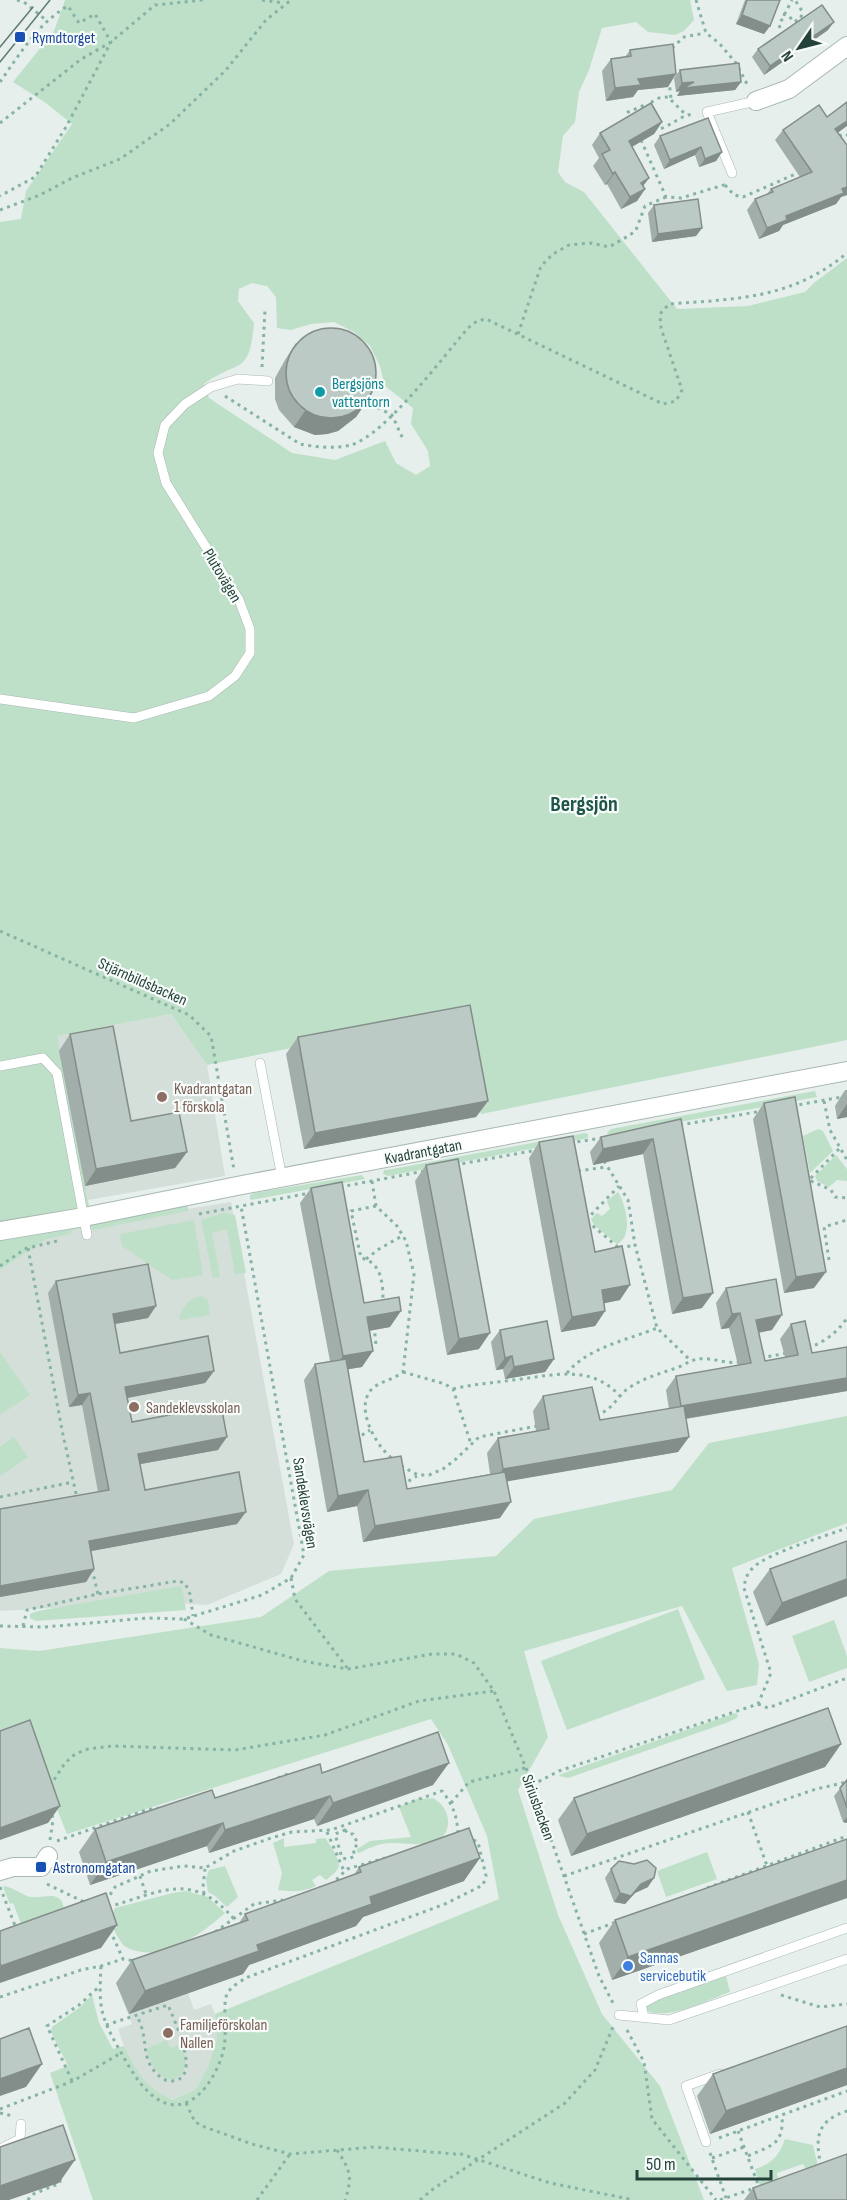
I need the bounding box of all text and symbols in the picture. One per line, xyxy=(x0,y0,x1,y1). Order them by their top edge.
north arrow xyxy=(769,18,829,78)
place label: Rymdtorget xyxy=(32,29,96,48)
marker: Rymdtorget xyxy=(13,30,27,44)
text: N xyxy=(778,47,798,65)
place label: Bergsjöns vattentorn xyxy=(332,375,390,412)
marker: Bergsjöns vattentorn xyxy=(313,385,327,399)
street label: Plutovägen xyxy=(198,545,245,606)
district label: Bergsjön xyxy=(550,791,618,818)
street label: Stjärnbildsbacken xyxy=(95,954,190,1010)
place label: Kvadrantgatan 1 förskola xyxy=(174,1080,252,1117)
marker: Kvadrantgatan 1 förskola xyxy=(155,1090,169,1104)
street label: Kvadrantgatan xyxy=(383,1136,463,1169)
place label: Sandeklevsskolan xyxy=(146,1399,240,1418)
marker: Sandeklevsskolan xyxy=(127,1400,141,1414)
street label: Sandeklevsvägen xyxy=(288,1456,321,1550)
street label: Siriusbacken xyxy=(517,1772,558,1843)
place label: Astronomgatan xyxy=(52,1859,135,1878)
marker: Astronomgatan xyxy=(34,1860,48,1874)
place label: Sannas servicebutik xyxy=(640,1949,706,1986)
marker: Sannas servicebutik xyxy=(621,1959,635,1973)
place label: Familjeförskolan Nallen xyxy=(180,2016,267,2053)
marker: Familjeförskolan Nallen xyxy=(161,2026,175,2040)
scale bar xyxy=(637,2143,770,2181)
text: 50 m xyxy=(646,2154,676,2175)

